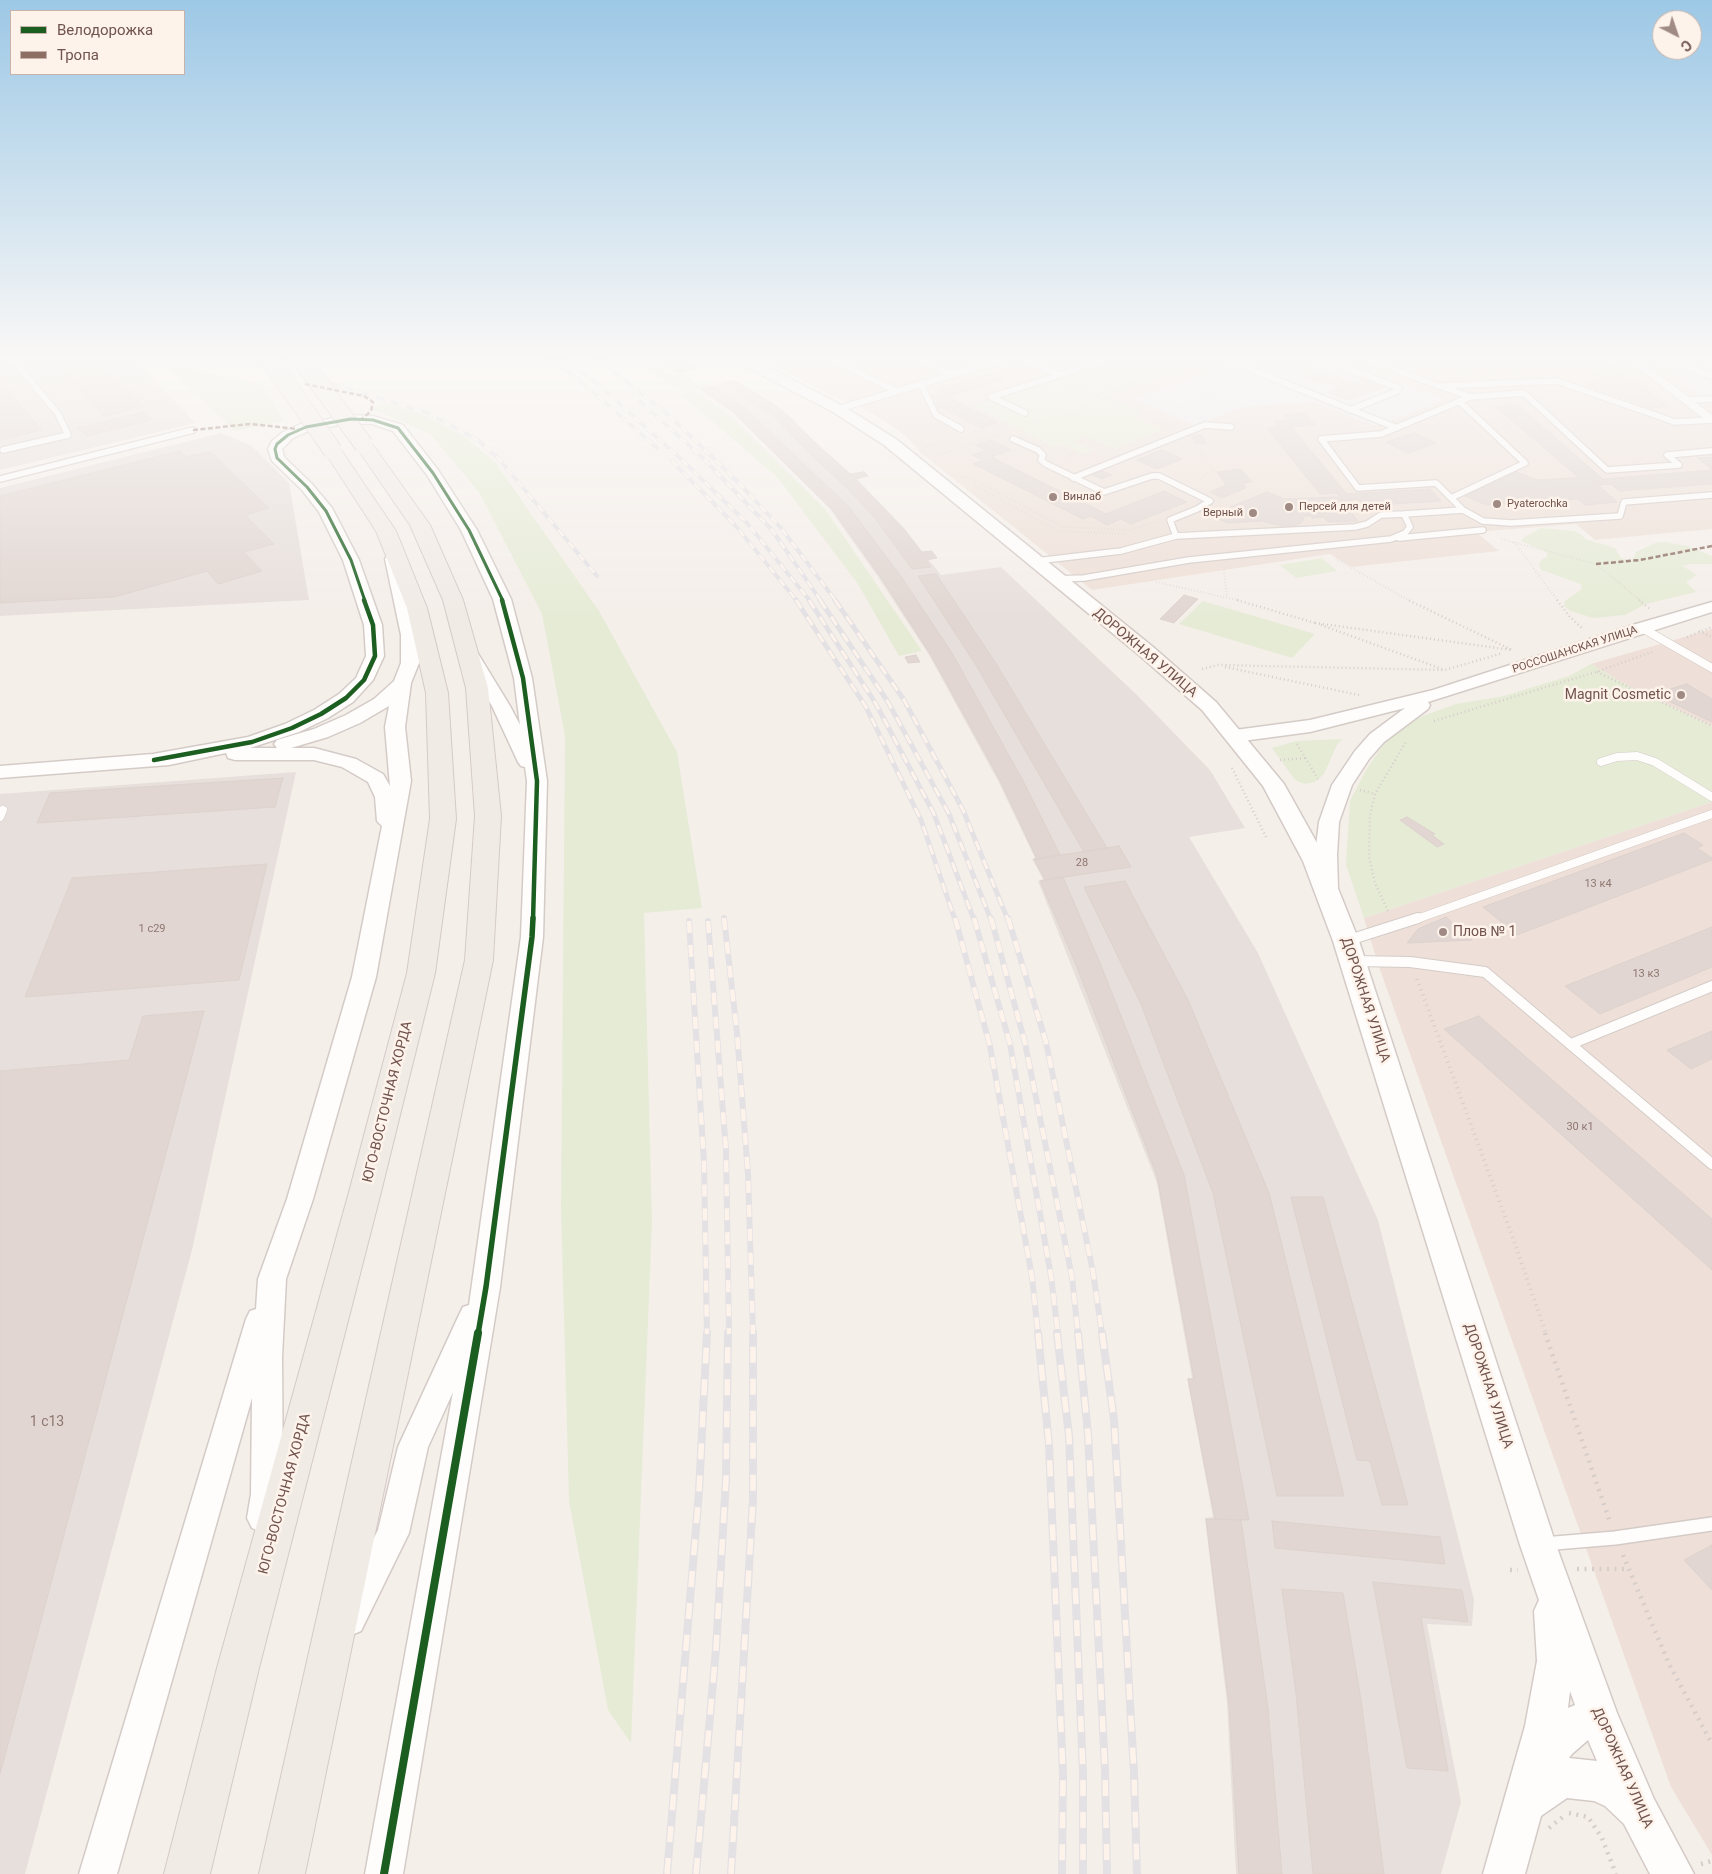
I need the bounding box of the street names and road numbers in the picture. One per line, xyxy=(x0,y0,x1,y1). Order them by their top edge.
street label: ДОРОЖНАЯ УЛИЦА xyxy=(1090,605,1200,701)
street label: РОССОШАНСКАЯ УЛИЦА xyxy=(1511,624,1639,676)
street label: ДОРОЖНАЯ УЛИЦА xyxy=(1337,935,1393,1065)
street label: ЮГО-ВОСТОЧНАЯ ХОРДА xyxy=(360,1020,416,1184)
street label: ДОРОЖНАЯ УЛИЦА xyxy=(1460,1321,1516,1451)
street label: ЮГО-ВОСТОЧНАЯ ХОРДА xyxy=(255,1412,315,1576)
street label: ДОРОЖНАЯ УЛИЦА xyxy=(1588,1705,1656,1831)

